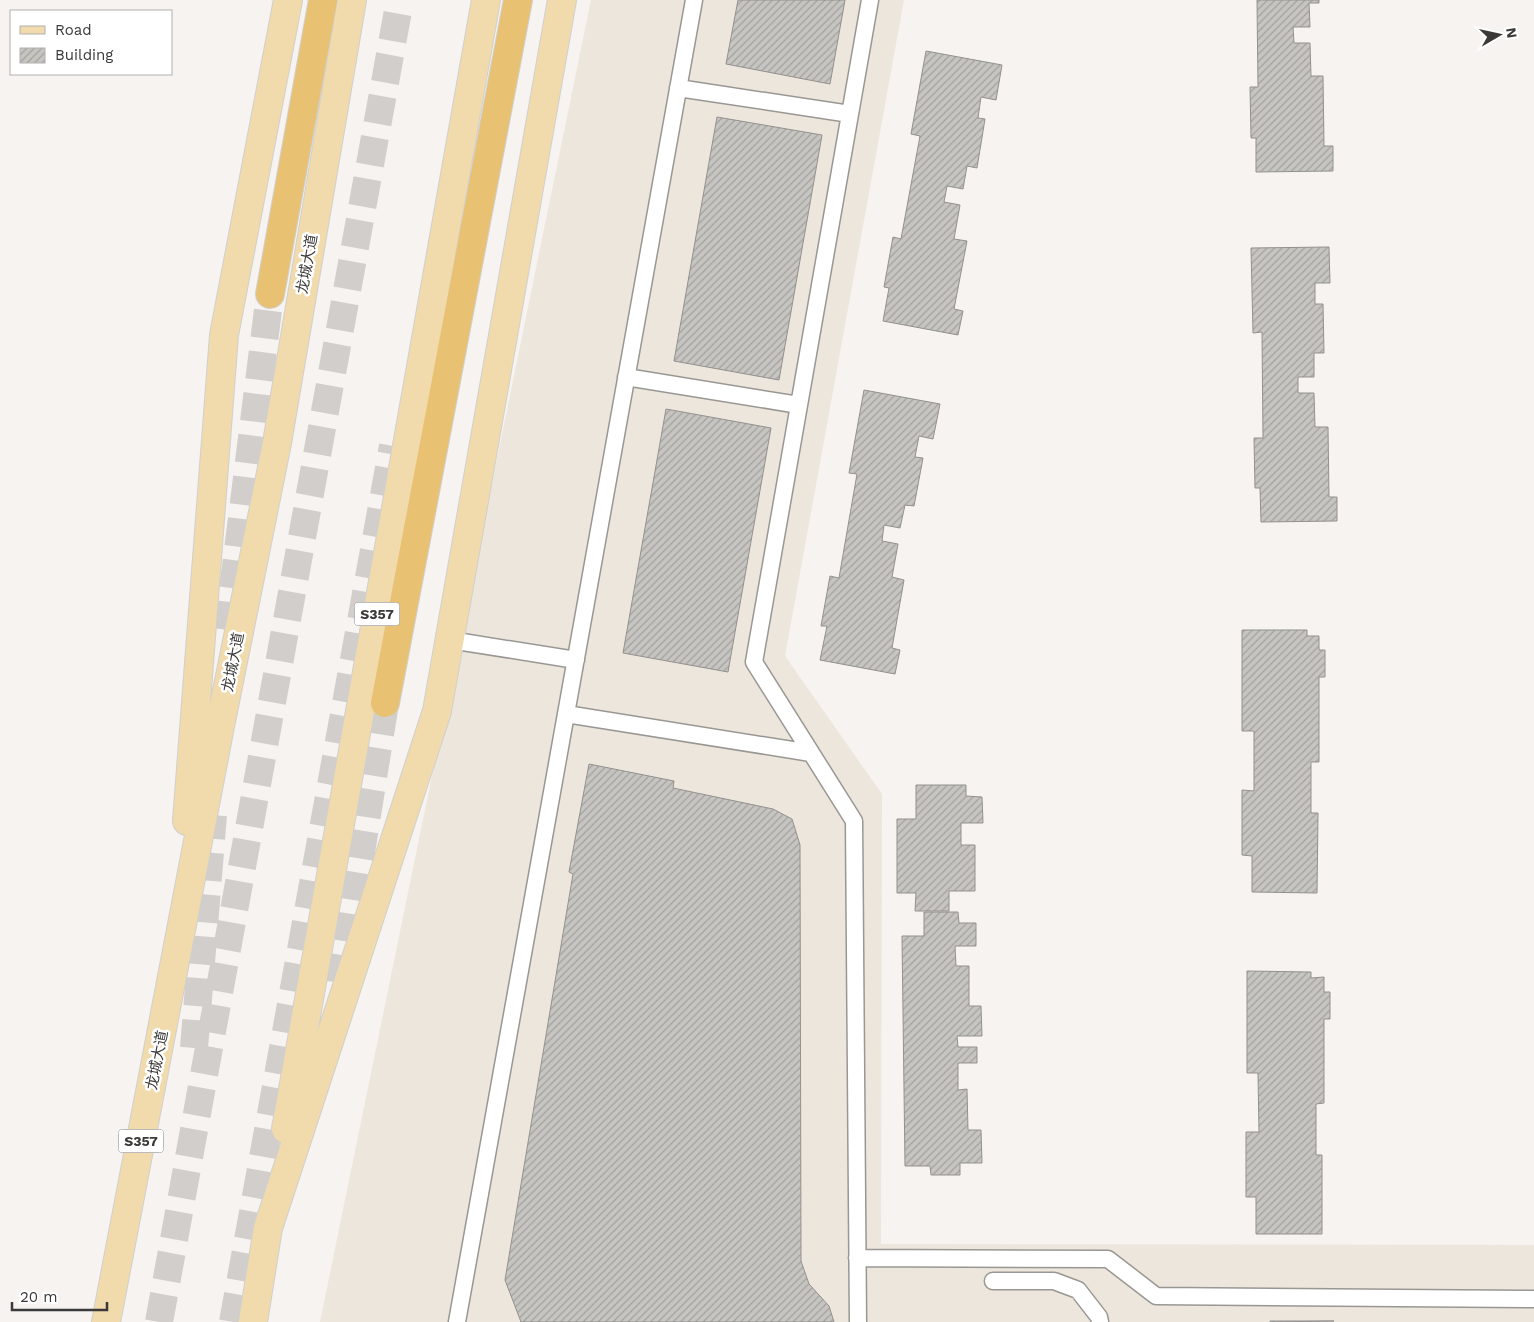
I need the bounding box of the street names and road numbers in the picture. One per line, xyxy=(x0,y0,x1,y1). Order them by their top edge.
street label: 龙城大道 xyxy=(293,233,321,295)
road number: S357 xyxy=(354,602,400,626)
street label: 龙城大道 xyxy=(218,631,248,693)
street label: 龙城大道 xyxy=(142,1029,172,1091)
road number: S357 xyxy=(118,1130,164,1152)

